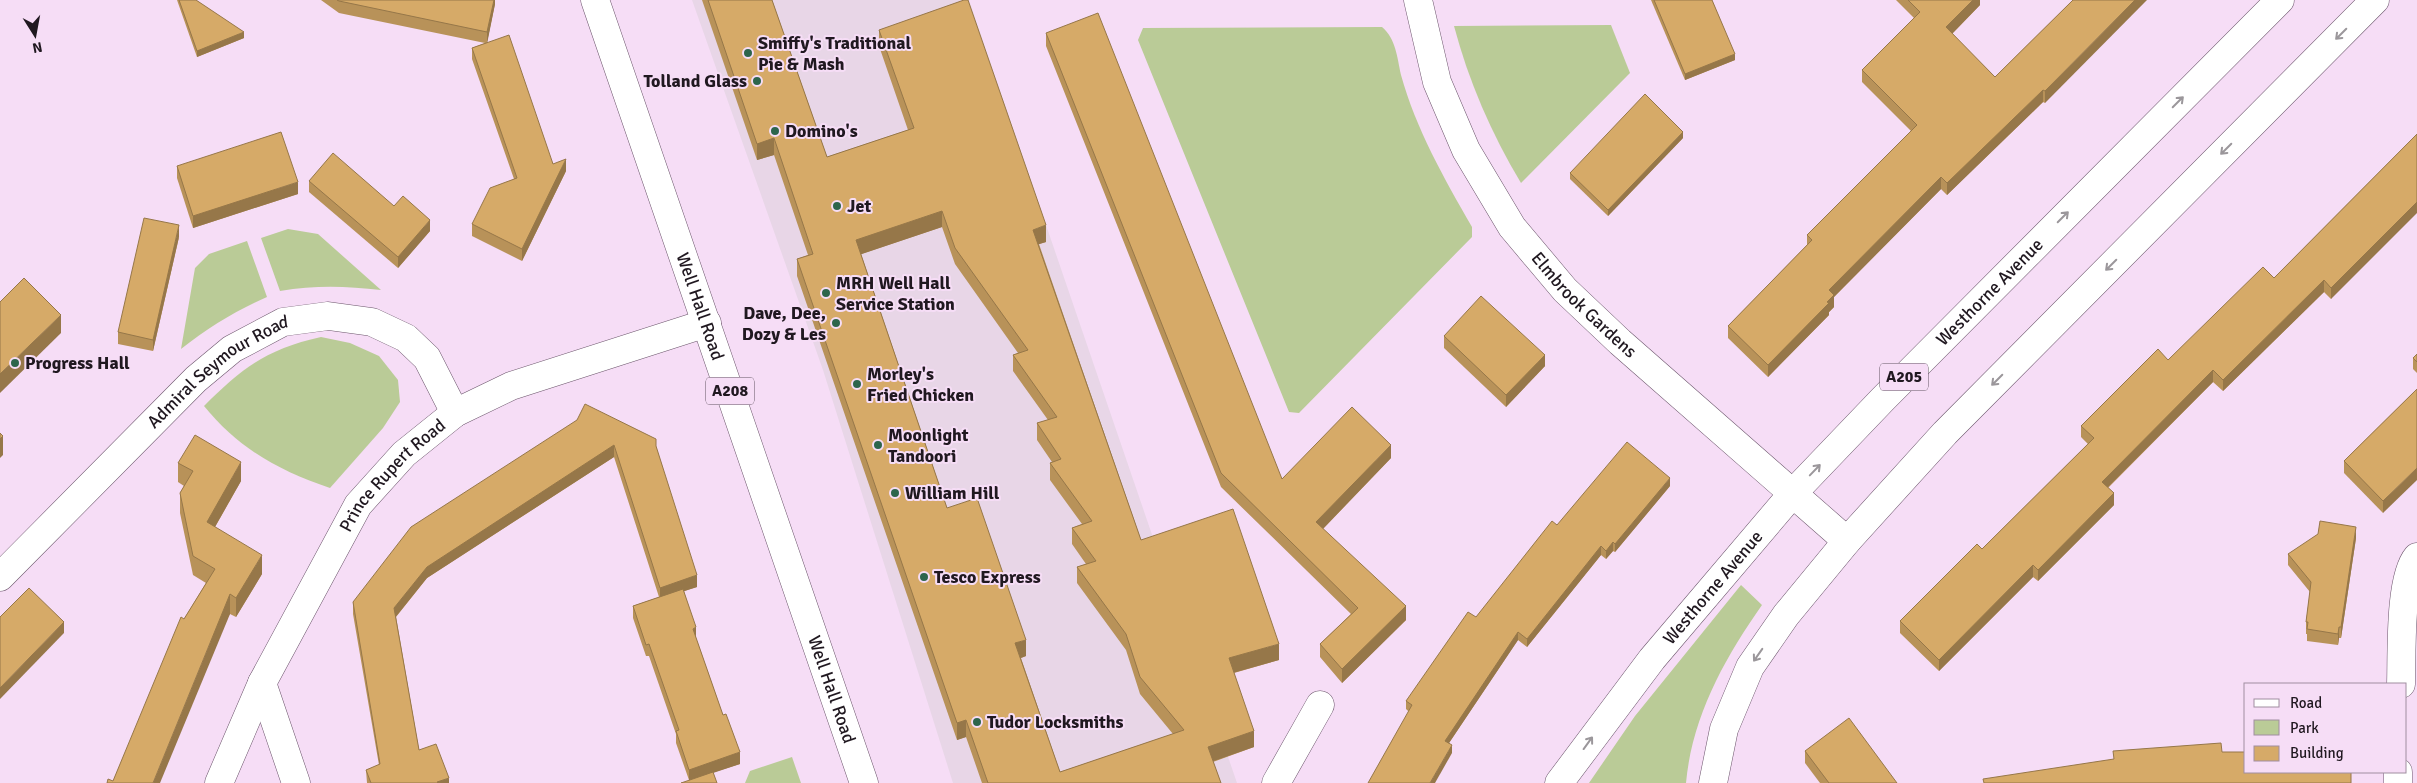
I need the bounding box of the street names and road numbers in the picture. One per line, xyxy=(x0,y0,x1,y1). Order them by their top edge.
street label: Westhorne Avenue xyxy=(1931,234,2048,350)
street label: Elmbrook Gardens xyxy=(1527,247,1641,363)
street label: Well Hall Road xyxy=(672,250,729,363)
street label: Admiral Seymour Road xyxy=(143,310,290,433)
road number: A205 xyxy=(1880,364,1928,391)
road number: A208 xyxy=(706,378,754,404)
street label: Prince Rupert Road xyxy=(335,414,450,536)
street label: Westhorne Avenue xyxy=(1658,526,1767,649)
street label: Well Hall Road xyxy=(803,633,860,746)

